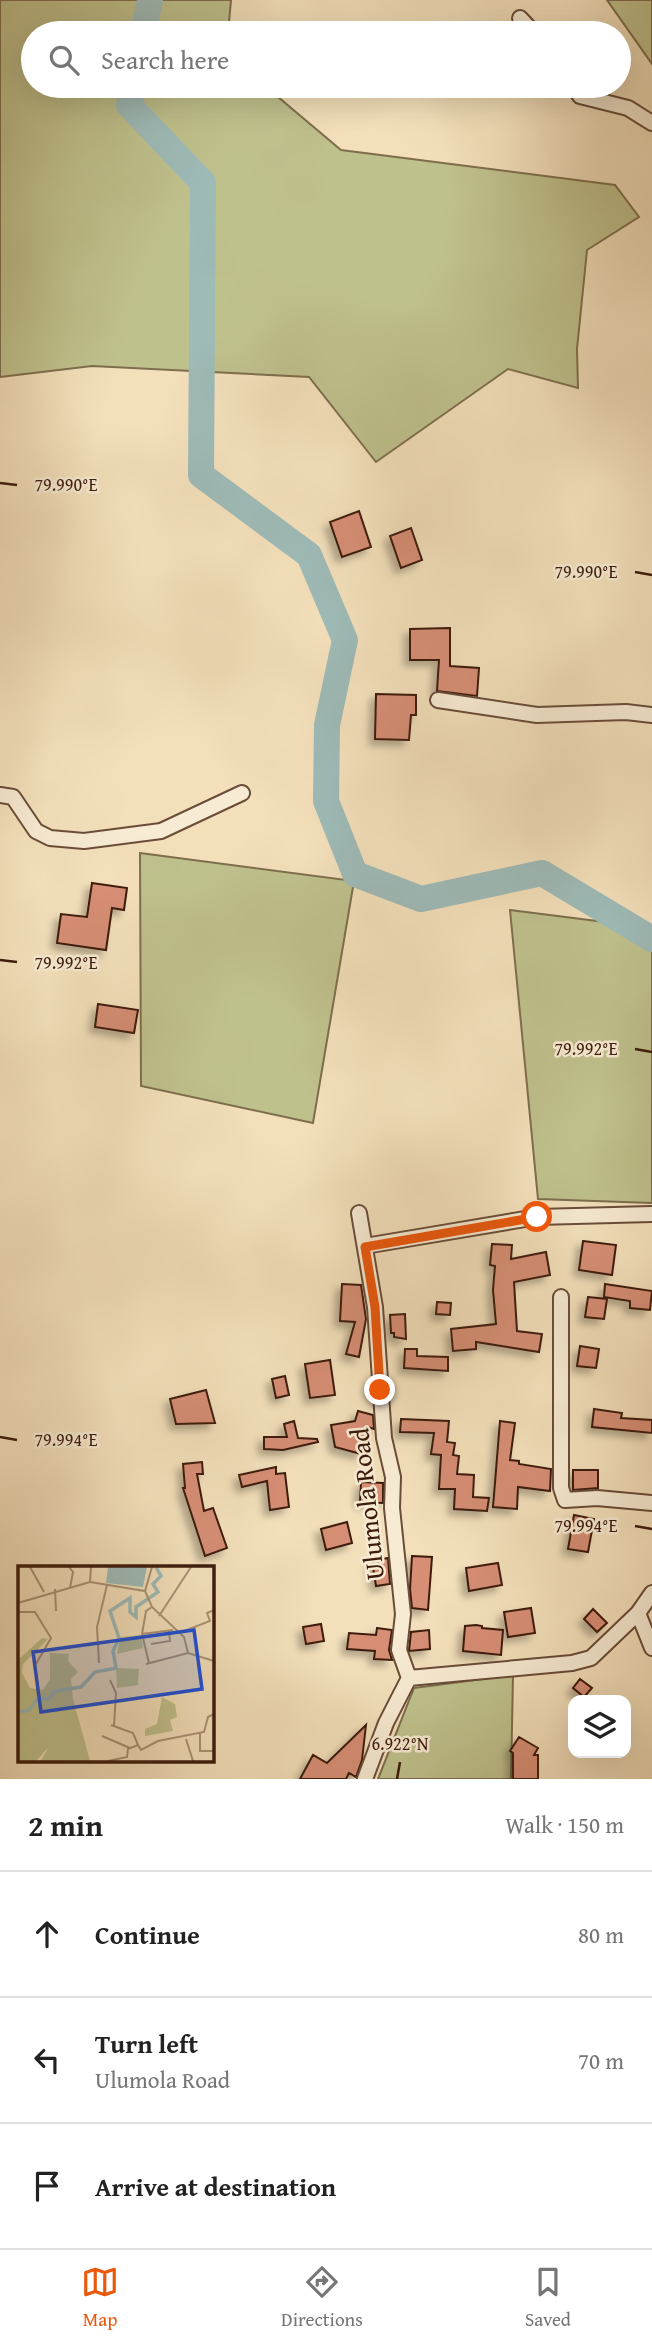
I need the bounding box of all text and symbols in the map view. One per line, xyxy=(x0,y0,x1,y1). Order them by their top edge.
search box xyxy=(21,21,631,98)
text: Search here xyxy=(101,40,229,79)
icon: search xyxy=(45,41,83,79)
text: 79.990°E xyxy=(34,471,98,498)
text: 79.990°E xyxy=(554,558,618,585)
text: 79.992°E xyxy=(34,949,98,976)
text: 79.992°E xyxy=(554,1035,618,1062)
route start xyxy=(521,1201,552,1232)
route end xyxy=(364,1374,395,1405)
text: 79.994°E xyxy=(34,1426,98,1453)
street label: Ulumola Road xyxy=(339,1426,394,1582)
text: 79.994°E xyxy=(554,1512,618,1539)
inset map xyxy=(18,1566,214,1762)
map controls xyxy=(568,1695,631,1758)
button: layers xyxy=(568,1695,631,1758)
text: 6.922°N xyxy=(371,1730,429,1757)
text: 2 min xyxy=(28,1803,103,1847)
text: Walk · 150 m xyxy=(505,1808,624,1841)
icon: ahead xyxy=(28,1915,66,1953)
text: Continue xyxy=(95,1915,200,1954)
text: 80 m xyxy=(578,1918,624,1951)
text: Turn left xyxy=(95,2024,198,2063)
icon: left xyxy=(28,2041,66,2079)
text: 70 m xyxy=(578,2044,624,2077)
text: Ulumola Road xyxy=(95,2063,230,2096)
icon: arrive xyxy=(28,2167,66,2205)
text: Arrive at destination xyxy=(95,2167,336,2206)
tab: Map xyxy=(81,2263,119,2333)
tab: Directions xyxy=(281,2263,363,2333)
tab: Saved xyxy=(525,2263,571,2333)

